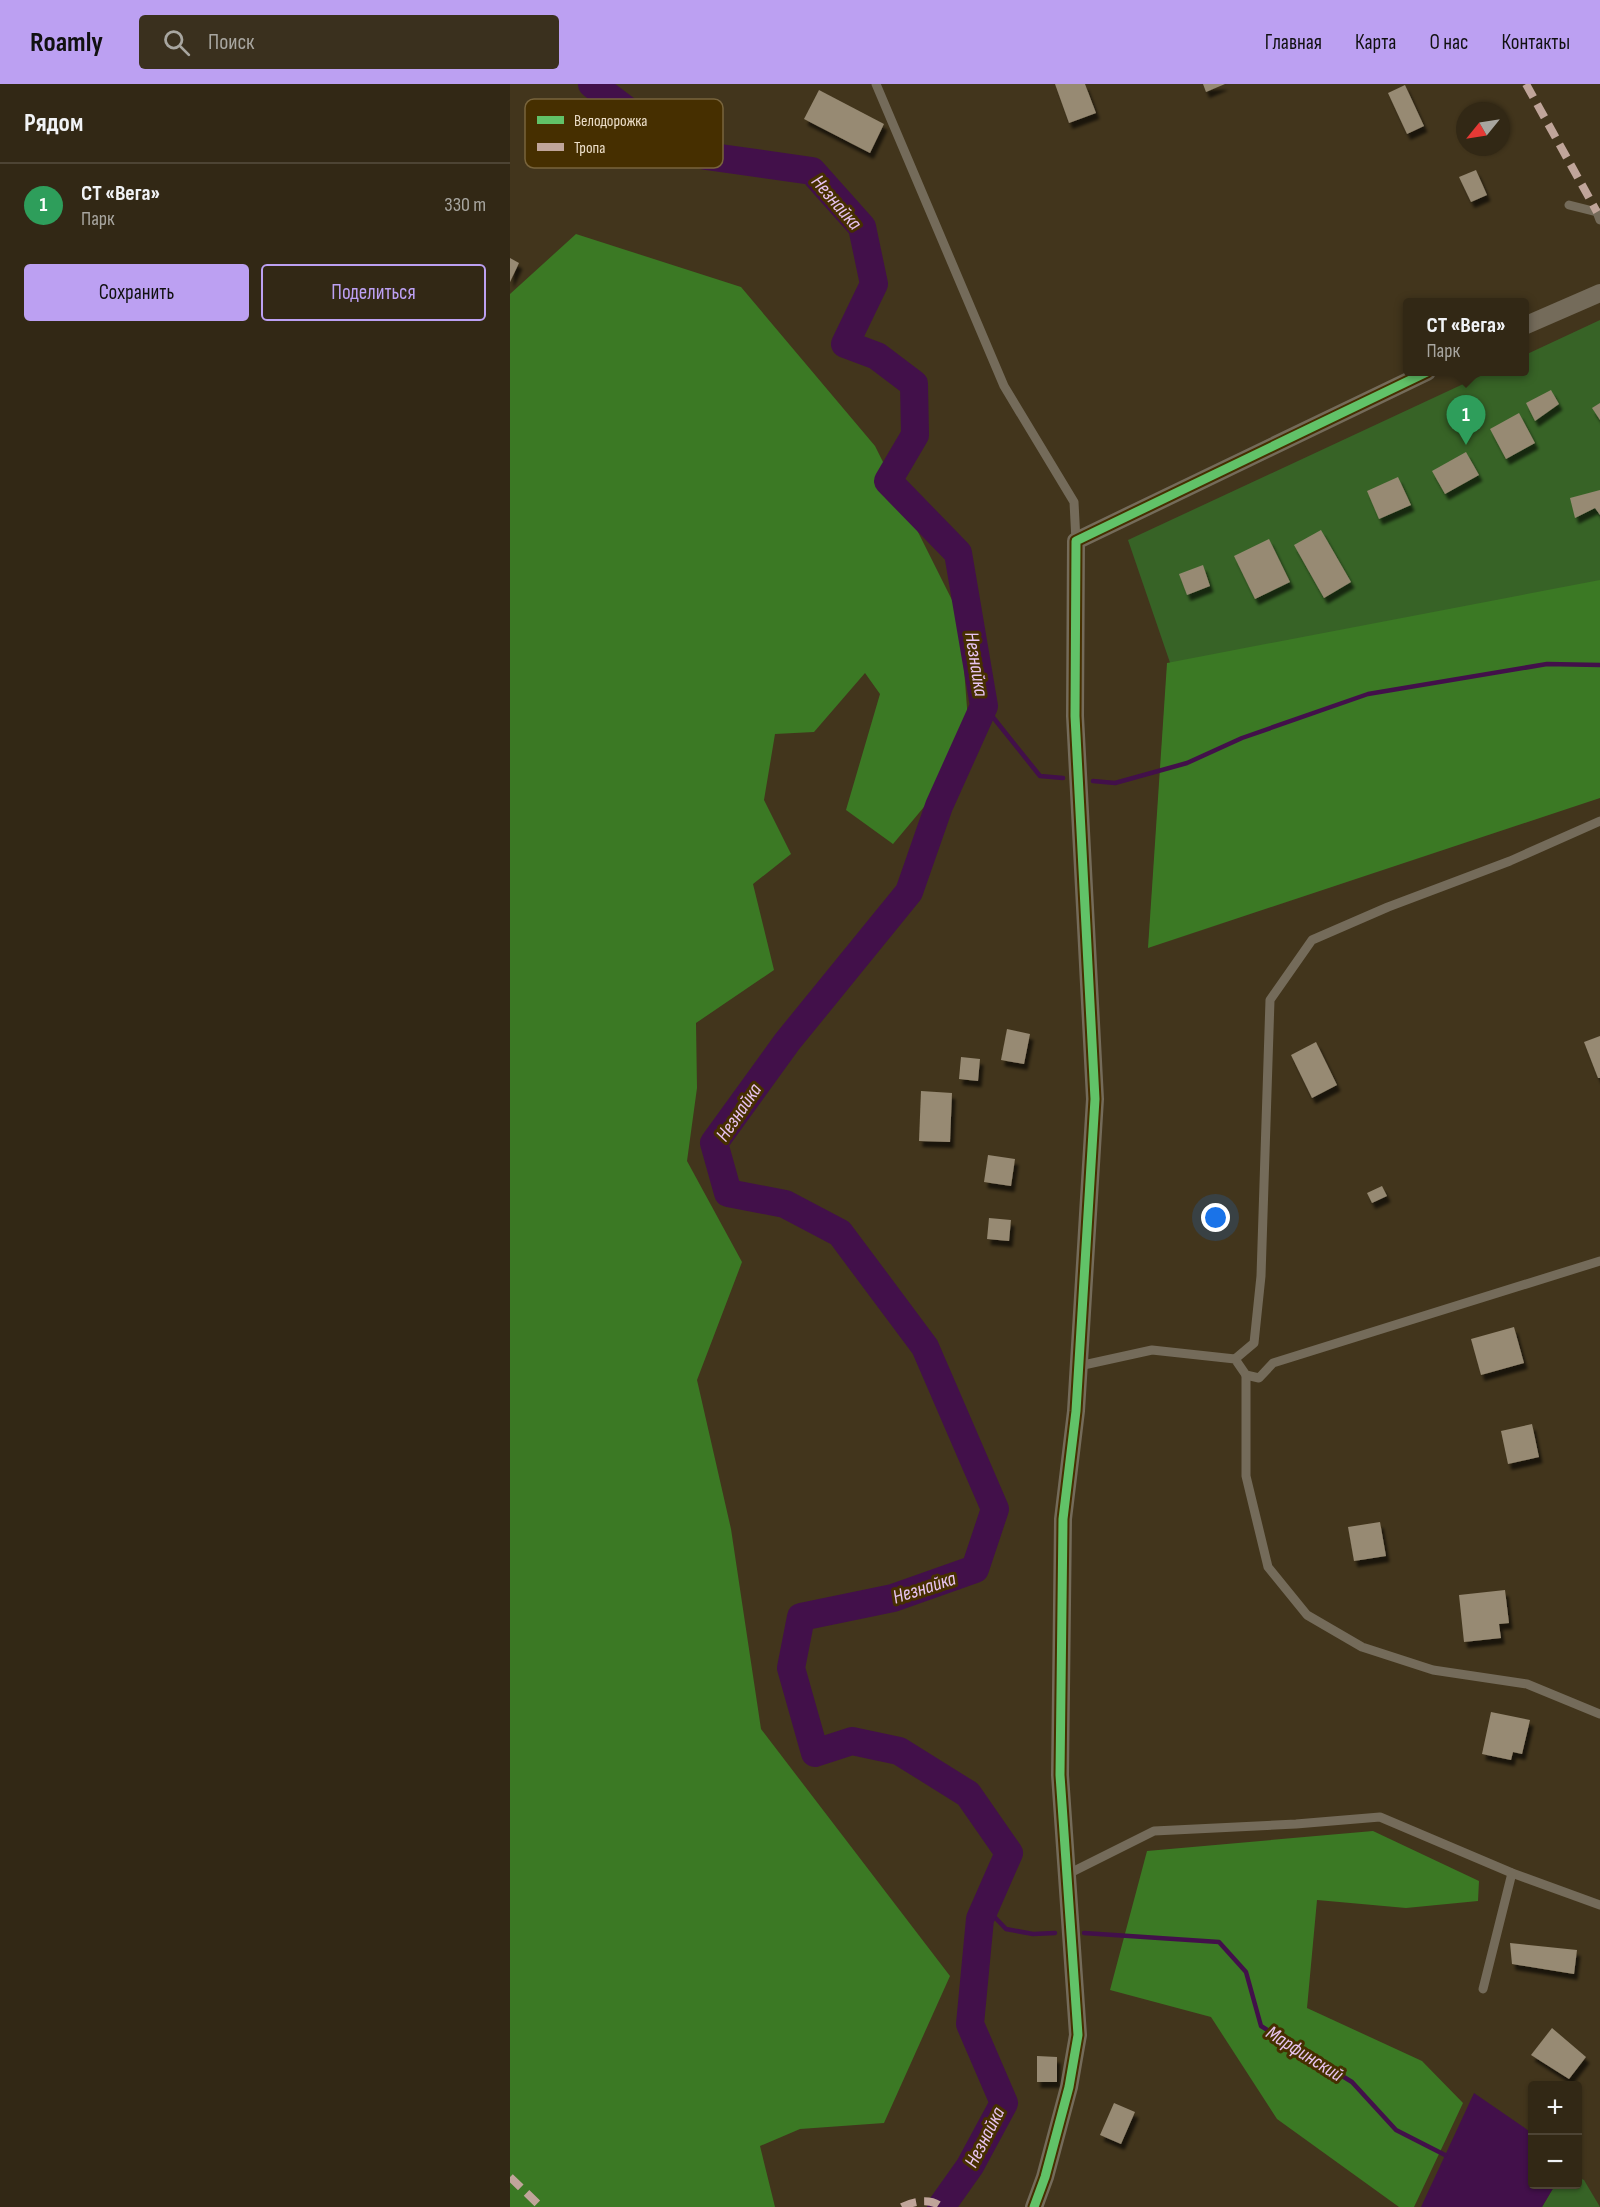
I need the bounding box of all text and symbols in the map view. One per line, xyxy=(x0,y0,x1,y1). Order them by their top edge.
search box xyxy=(139,15,559,69)
text: Roamly xyxy=(30,26,103,59)
icon: search xyxy=(160,26,193,59)
text: Поиск xyxy=(208,29,254,56)
text: Главная xyxy=(1265,30,1322,55)
text: Карта xyxy=(1355,30,1396,55)
text: О нас xyxy=(1429,30,1468,55)
text: Контакты xyxy=(1501,30,1570,55)
legend xyxy=(525,99,723,168)
north arrow xyxy=(1456,102,1510,156)
text: Рядом xyxy=(24,108,83,139)
text: Велодорожка xyxy=(574,112,647,131)
text: Тропа xyxy=(574,139,605,158)
water label: Незнайка xyxy=(806,170,867,235)
text: СТ «Вега» xyxy=(81,180,160,207)
text: 1 xyxy=(40,193,47,217)
text: 330 m xyxy=(444,193,486,217)
text: Парк xyxy=(81,207,115,231)
button: Сохранить xyxy=(24,264,249,321)
button: Поделиться xyxy=(261,264,486,321)
popup xyxy=(1403,298,1529,376)
text: СТ «Вега» xyxy=(1426,312,1506,339)
text: Парк xyxy=(1426,339,1460,363)
pin: 1 xyxy=(1446,396,1486,445)
water label: Незнайка xyxy=(959,630,993,698)
water label: Незнайка xyxy=(711,1079,767,1146)
your location xyxy=(1201,1203,1230,1232)
water label: Незнайка xyxy=(890,1567,959,1609)
water label: Марфинский xyxy=(1261,2021,1348,2087)
map controls xyxy=(1528,2081,1582,2189)
button: + xyxy=(1528,2081,1582,2135)
water label: Незнайка xyxy=(959,2103,1010,2172)
button: − xyxy=(1528,2135,1582,2189)

